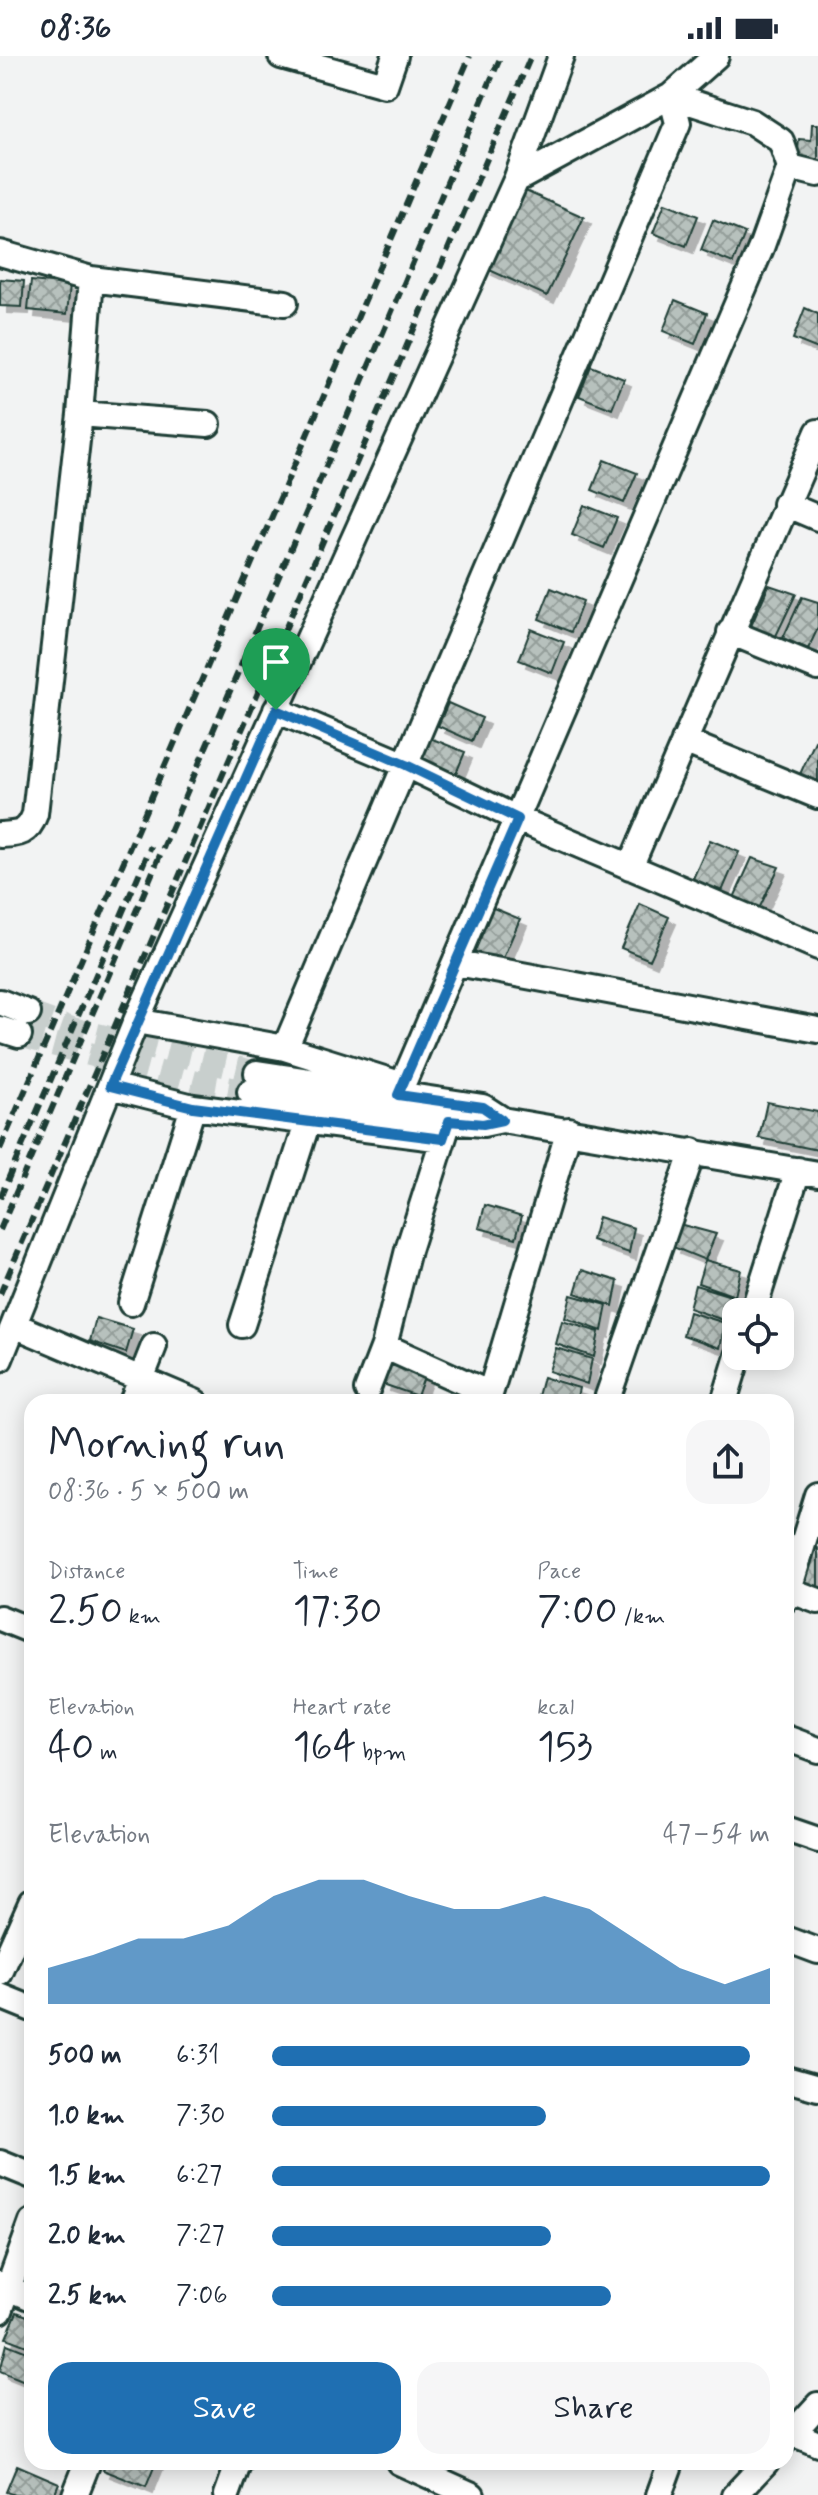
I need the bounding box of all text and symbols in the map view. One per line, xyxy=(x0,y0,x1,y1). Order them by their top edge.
text: 08:36 xyxy=(40,9,111,48)
pin xyxy=(242,628,310,710)
icon: arrive xyxy=(254,640,298,684)
map controls xyxy=(722,1298,794,1370)
button: locate xyxy=(722,1298,794,1370)
text: Morning run xyxy=(48,1416,285,1474)
button: share xyxy=(686,1420,770,1504)
text: 08:36 · 5 × 500 m xyxy=(48,1475,249,1509)
text: Distance xyxy=(48,1558,125,1586)
text: Time xyxy=(293,1558,339,1586)
text: Pace xyxy=(537,1558,581,1586)
text: 2.50 xyxy=(48,1586,123,1638)
text: 17:30 xyxy=(293,1586,382,1638)
text: 7:00 xyxy=(537,1586,618,1638)
text: km xyxy=(123,1603,161,1631)
text: /km xyxy=(618,1603,665,1631)
text: Elevation xyxy=(48,1694,135,1722)
text: Heart rate xyxy=(293,1694,391,1722)
text: kcal xyxy=(537,1694,574,1722)
text: 40 xyxy=(48,1722,94,1774)
text: 164 xyxy=(293,1722,356,1774)
text: 153 xyxy=(537,1722,593,1774)
text: m xyxy=(94,1739,118,1767)
text: bpm xyxy=(356,1739,406,1767)
text: Elevation xyxy=(48,1818,150,1852)
text: 47–54 m xyxy=(663,1818,770,1852)
text: 500 m xyxy=(48,2039,122,2073)
text: 6:31 xyxy=(176,2039,219,2073)
text: 1.0 km xyxy=(48,2099,125,2133)
text: 7:30 xyxy=(176,2099,225,2133)
text: 1.5 km xyxy=(48,2159,126,2193)
text: 6:27 xyxy=(176,2159,222,2193)
text: 2.0 km xyxy=(48,2219,126,2253)
text: 7:27 xyxy=(176,2219,225,2253)
text: 2.5 km xyxy=(48,2279,127,2313)
text: 7:06 xyxy=(176,2279,228,2313)
button: Save xyxy=(48,2362,401,2454)
button: Share xyxy=(417,2362,770,2454)

